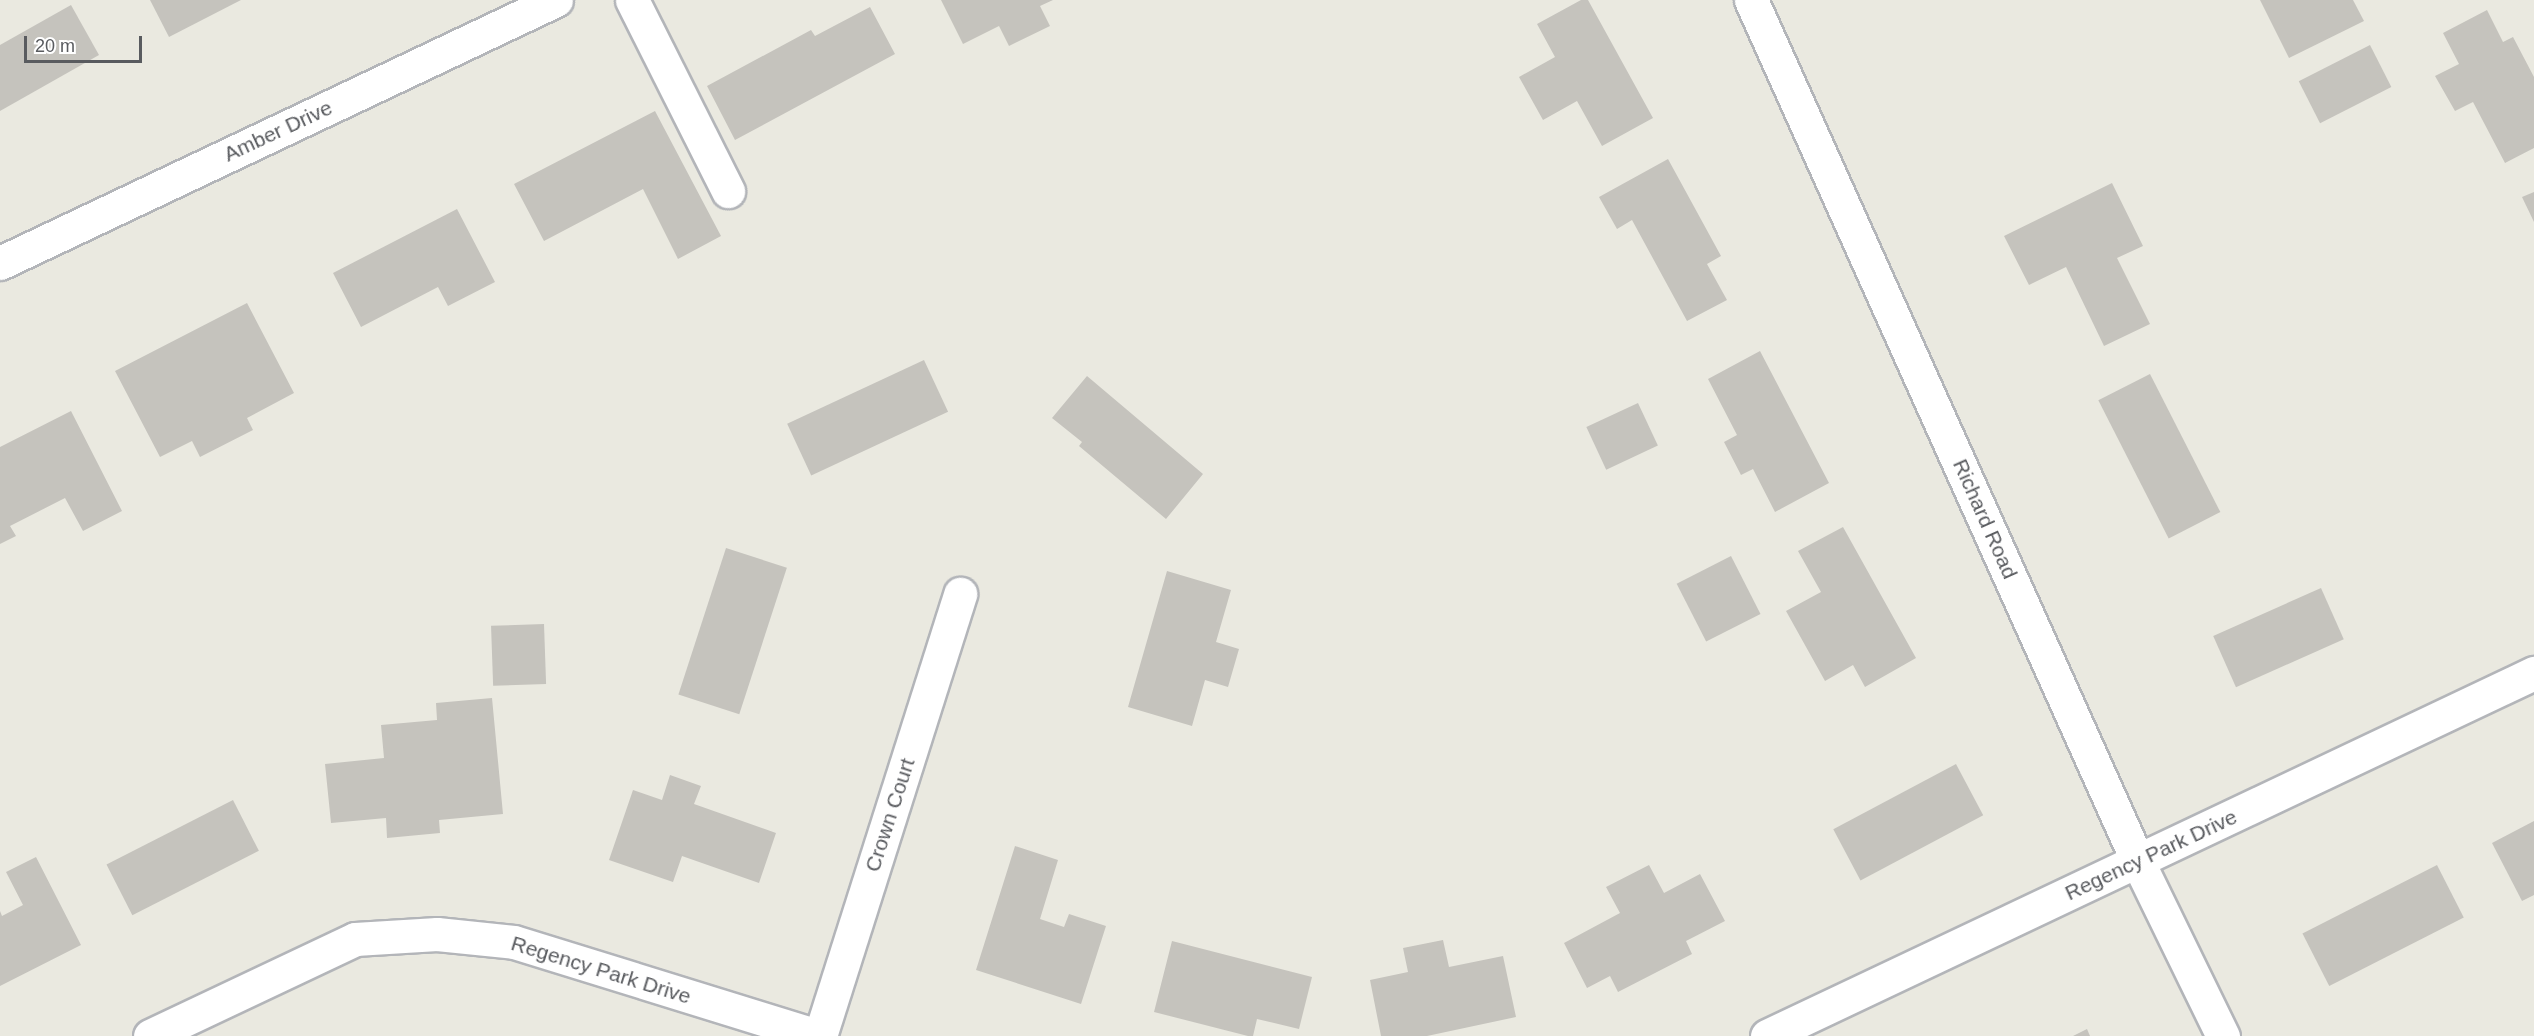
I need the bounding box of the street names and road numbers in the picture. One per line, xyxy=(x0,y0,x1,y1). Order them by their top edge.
street label: Amber Drive xyxy=(220,95,336,167)
street label: Richard Road xyxy=(1947,455,2023,583)
street label: Crown Court xyxy=(860,755,920,875)
street label: Regency Park Drive xyxy=(2061,804,2241,906)
street label: Regency Park Drive xyxy=(508,931,694,1009)

